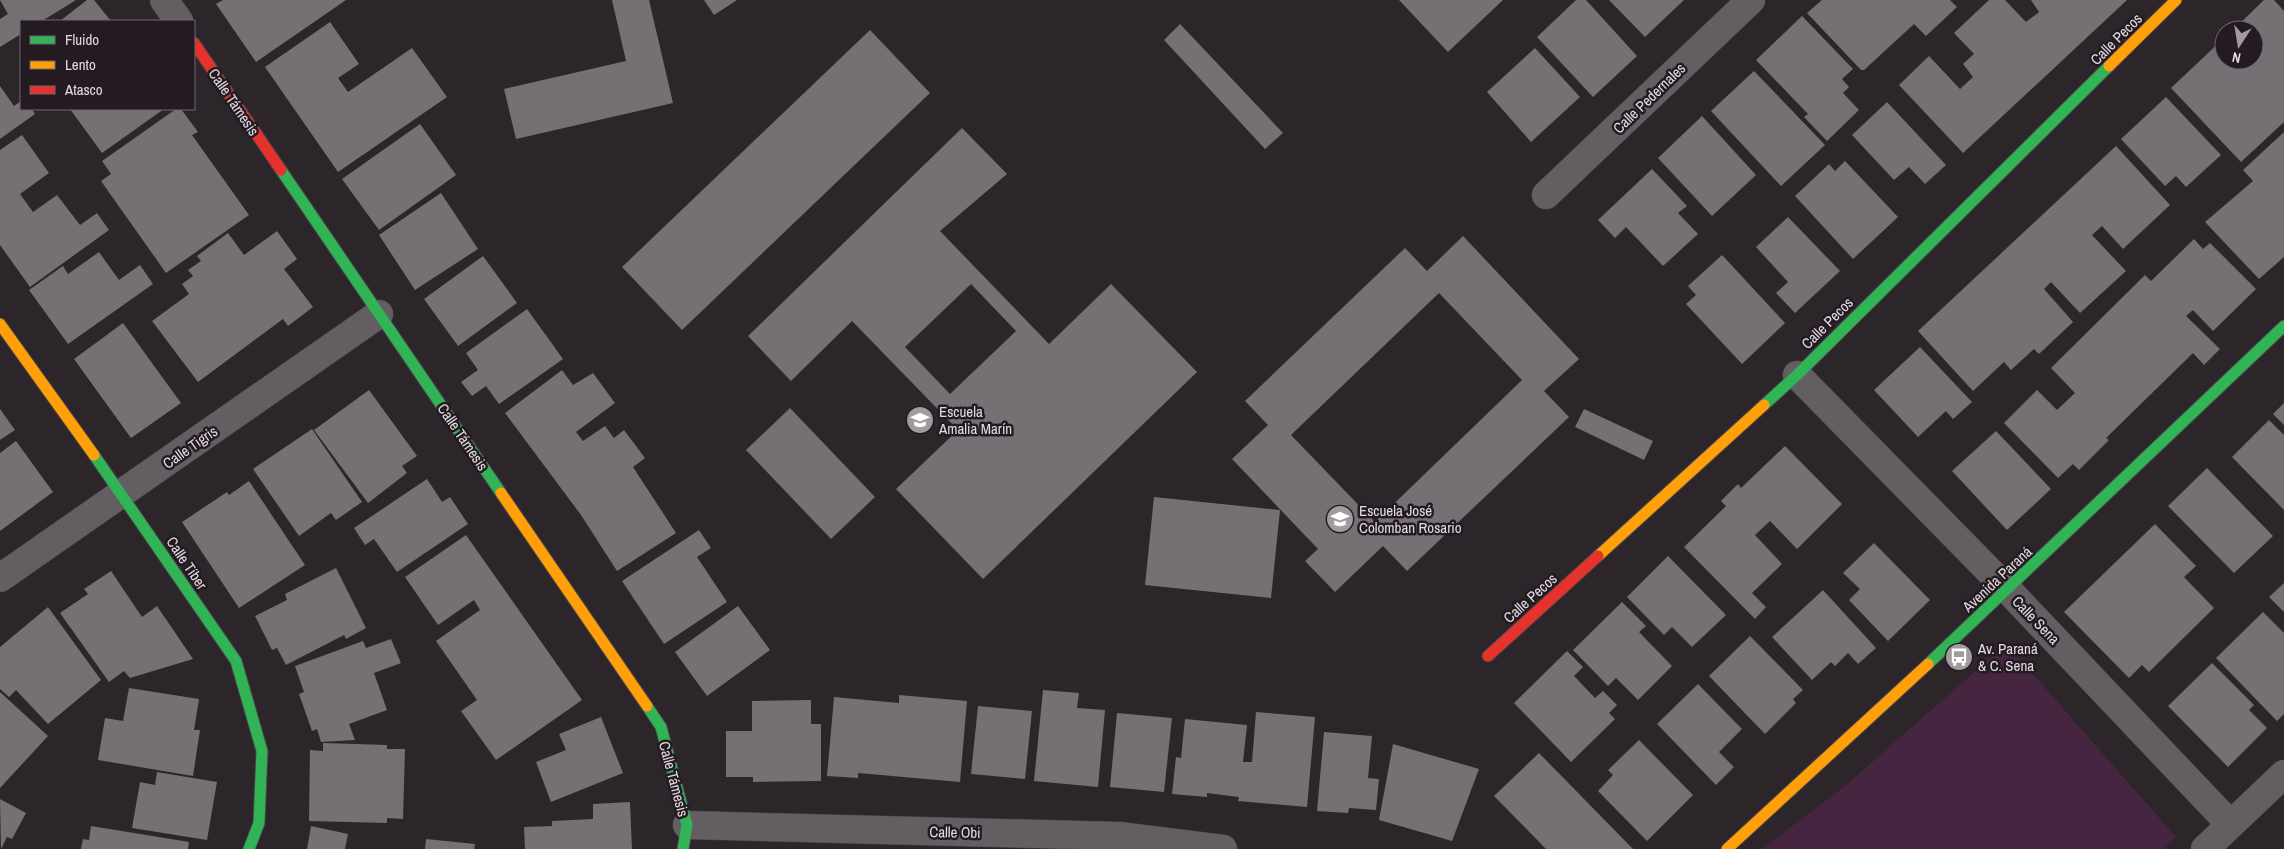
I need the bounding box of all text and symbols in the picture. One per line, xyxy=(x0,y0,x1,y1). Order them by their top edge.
street label: Calle Pecos xyxy=(2085,8,2147,70)
legend xyxy=(20,20,195,110)
north arrow xyxy=(2214,20,2264,70)
text: Fluido xyxy=(65,29,99,50)
text: N xyxy=(2230,48,2242,67)
text: Lento xyxy=(65,54,96,75)
street label: Calle Pedernales xyxy=(1608,58,1690,138)
street label: Calle Támesis xyxy=(204,64,264,140)
text: Atasco xyxy=(64,79,103,100)
street label: Calle Pecos xyxy=(1796,292,1858,354)
street label: Calle Támesis xyxy=(433,399,493,475)
place label: Escuela Amalia Marín xyxy=(938,401,1012,439)
school or university icon: Escuela Amalia Marín xyxy=(905,405,935,435)
street label: Calle Tigris xyxy=(158,421,222,473)
place label: Escuela José Colomban Rosario xyxy=(1359,500,1462,538)
school or university icon: Escuela José Colomban Rosario xyxy=(1325,504,1355,534)
street label: Calle Tíber xyxy=(162,532,212,594)
street label: Avenida Paraná xyxy=(1957,541,2036,617)
street label: Calle Pecos xyxy=(1499,568,1561,628)
street label: Calle Sena xyxy=(2008,591,2065,649)
place label: Av. Paraná & C. Sena xyxy=(1977,638,2038,676)
bus stop icon: Av. Paraná & C. Sena xyxy=(1944,642,1974,672)
street label: Calle Támesis xyxy=(654,739,694,819)
street label: Calle Obi xyxy=(929,821,981,843)

